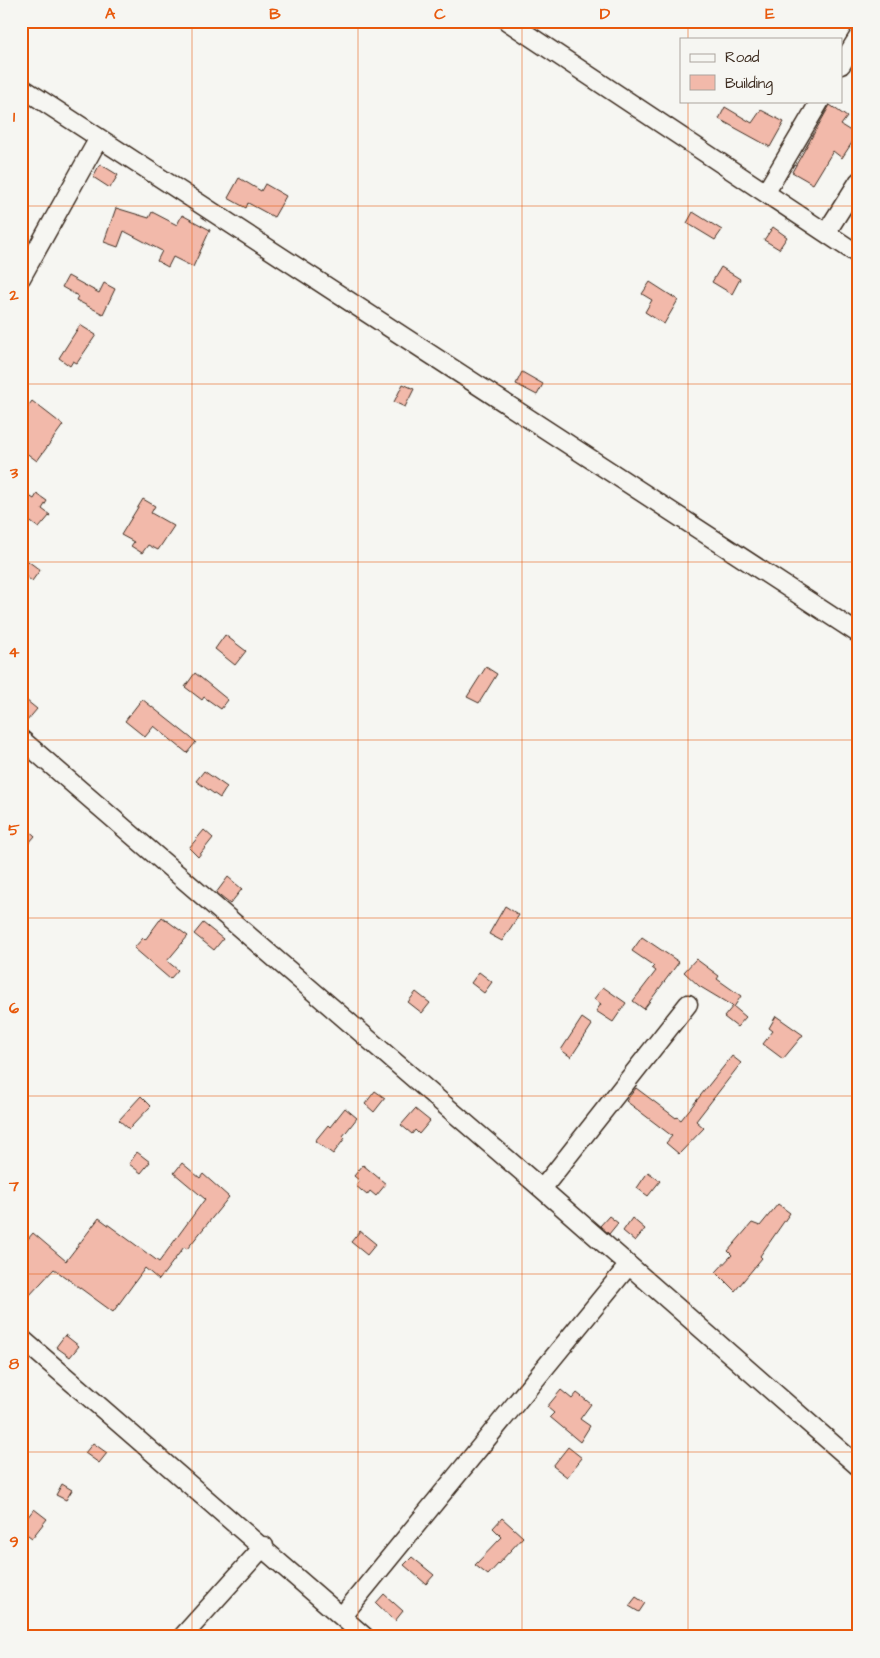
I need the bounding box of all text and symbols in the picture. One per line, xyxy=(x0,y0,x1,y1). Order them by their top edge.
text: A xyxy=(105,3,116,25)
text: B xyxy=(269,3,281,25)
text: C xyxy=(434,3,446,25)
text: D xyxy=(600,3,611,25)
text: E xyxy=(765,3,775,25)
legend xyxy=(680,38,842,102)
text: Road xyxy=(725,47,760,68)
text: Building xyxy=(725,73,773,95)
text: 1 xyxy=(13,106,16,128)
text: 2 xyxy=(8,284,19,306)
text: 3 xyxy=(9,462,19,484)
text: 4 xyxy=(9,641,20,663)
text: 5 xyxy=(8,819,20,841)
text: 6 xyxy=(9,997,19,1019)
text: 7 xyxy=(8,1175,19,1197)
text: 8 xyxy=(9,1353,20,1375)
text: 9 xyxy=(9,1531,19,1553)

